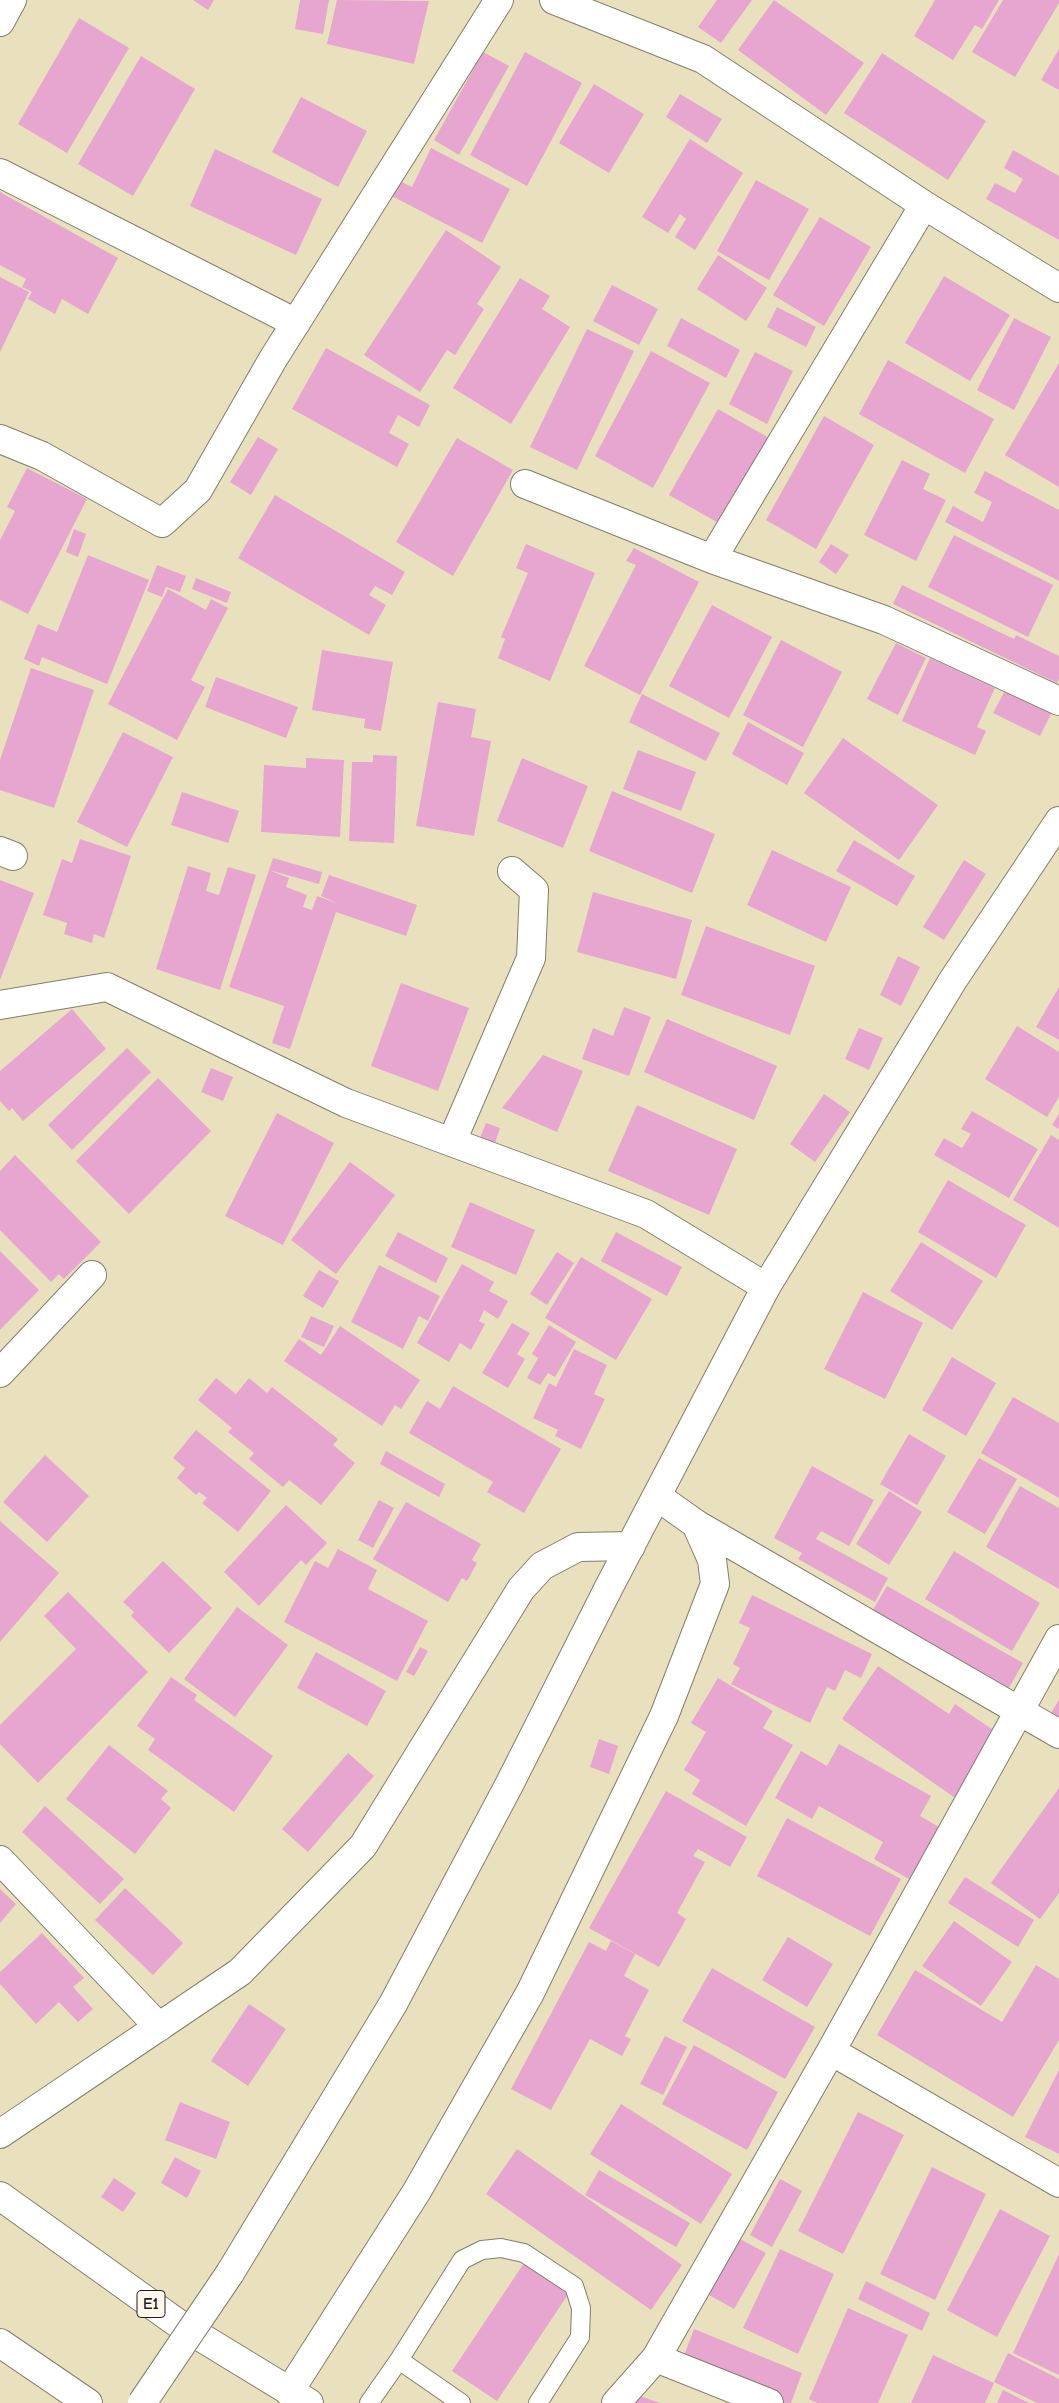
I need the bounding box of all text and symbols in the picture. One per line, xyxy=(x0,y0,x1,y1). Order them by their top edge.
road number: E1 xyxy=(137,2290,165,2318)

